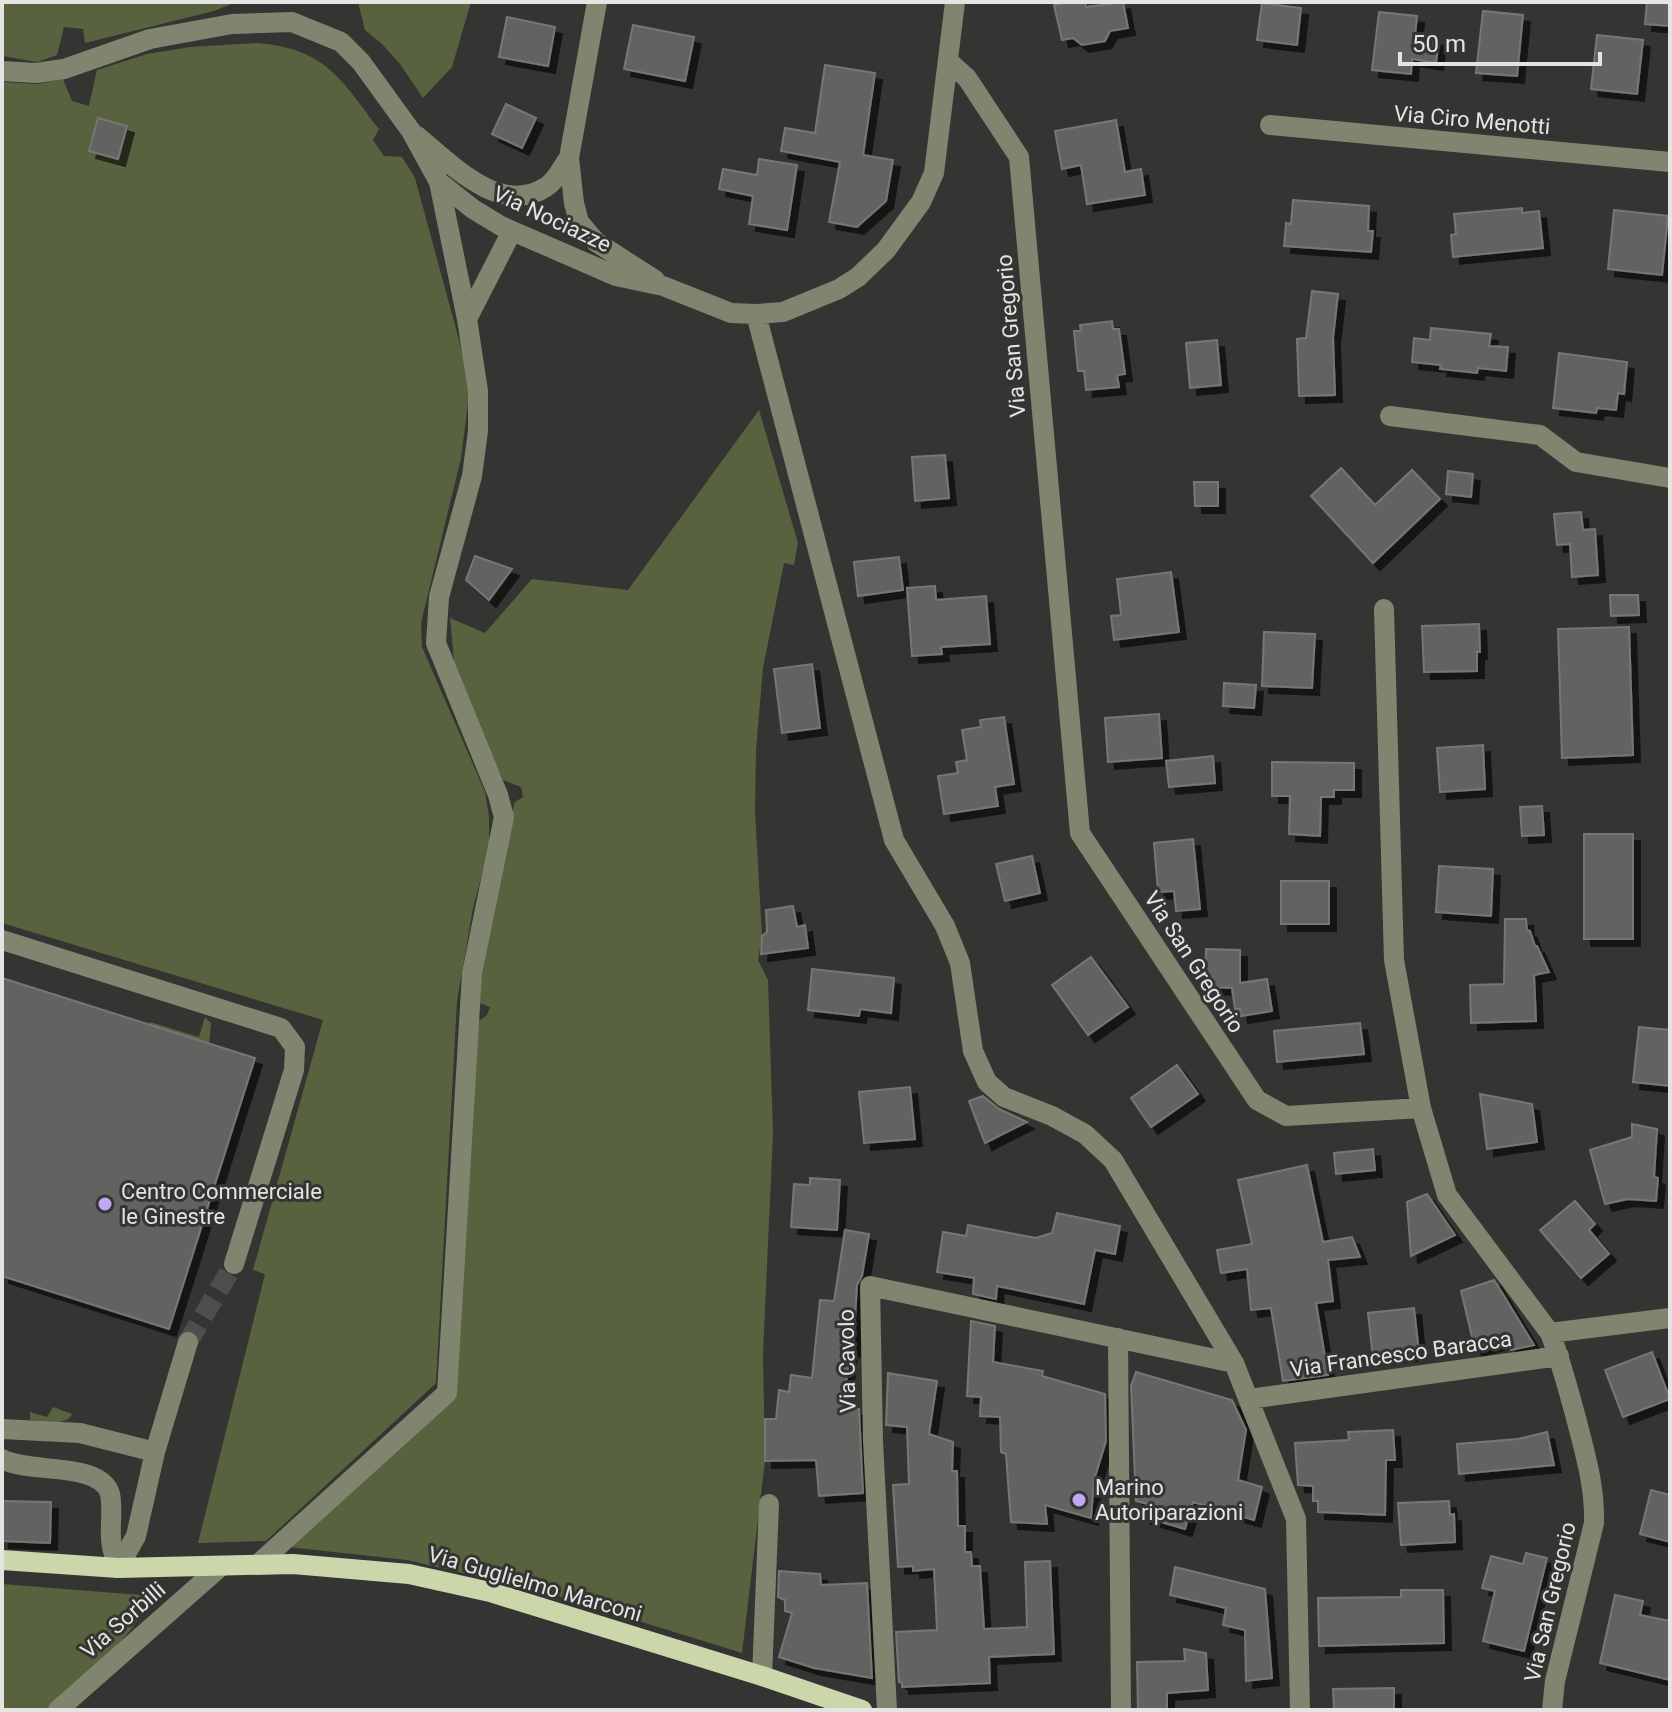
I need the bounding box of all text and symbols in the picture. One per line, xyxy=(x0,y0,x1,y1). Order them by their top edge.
scale bar xyxy=(1400,16,1600,66)
text: 50 m xyxy=(1412,30,1466,58)
street label: Via Ciro Menotti xyxy=(1393,101,1551,139)
street label: Via Nociazze xyxy=(489,181,615,257)
street label: Via San Gregorio xyxy=(991,253,1031,419)
street label: Via San Gregorio xyxy=(1139,887,1249,1037)
place label: Centro Commerciale le Ginestre xyxy=(121,1179,322,1229)
marker: Centro Commerciale le Ginestre xyxy=(96,1195,114,1213)
street label: Via Cavolo xyxy=(834,1309,860,1413)
street label: Via Francesco Baracca xyxy=(1289,1326,1513,1382)
place label: Marino Autoriparazioni xyxy=(1095,1475,1243,1525)
marker: Marino Autoriparazioni xyxy=(1070,1491,1088,1509)
street label: Via San Gregorio xyxy=(1519,1519,1581,1685)
street label: Via Guglielmo Marconi xyxy=(425,1541,645,1627)
street label: Via Sorbilli xyxy=(76,1577,170,1663)

